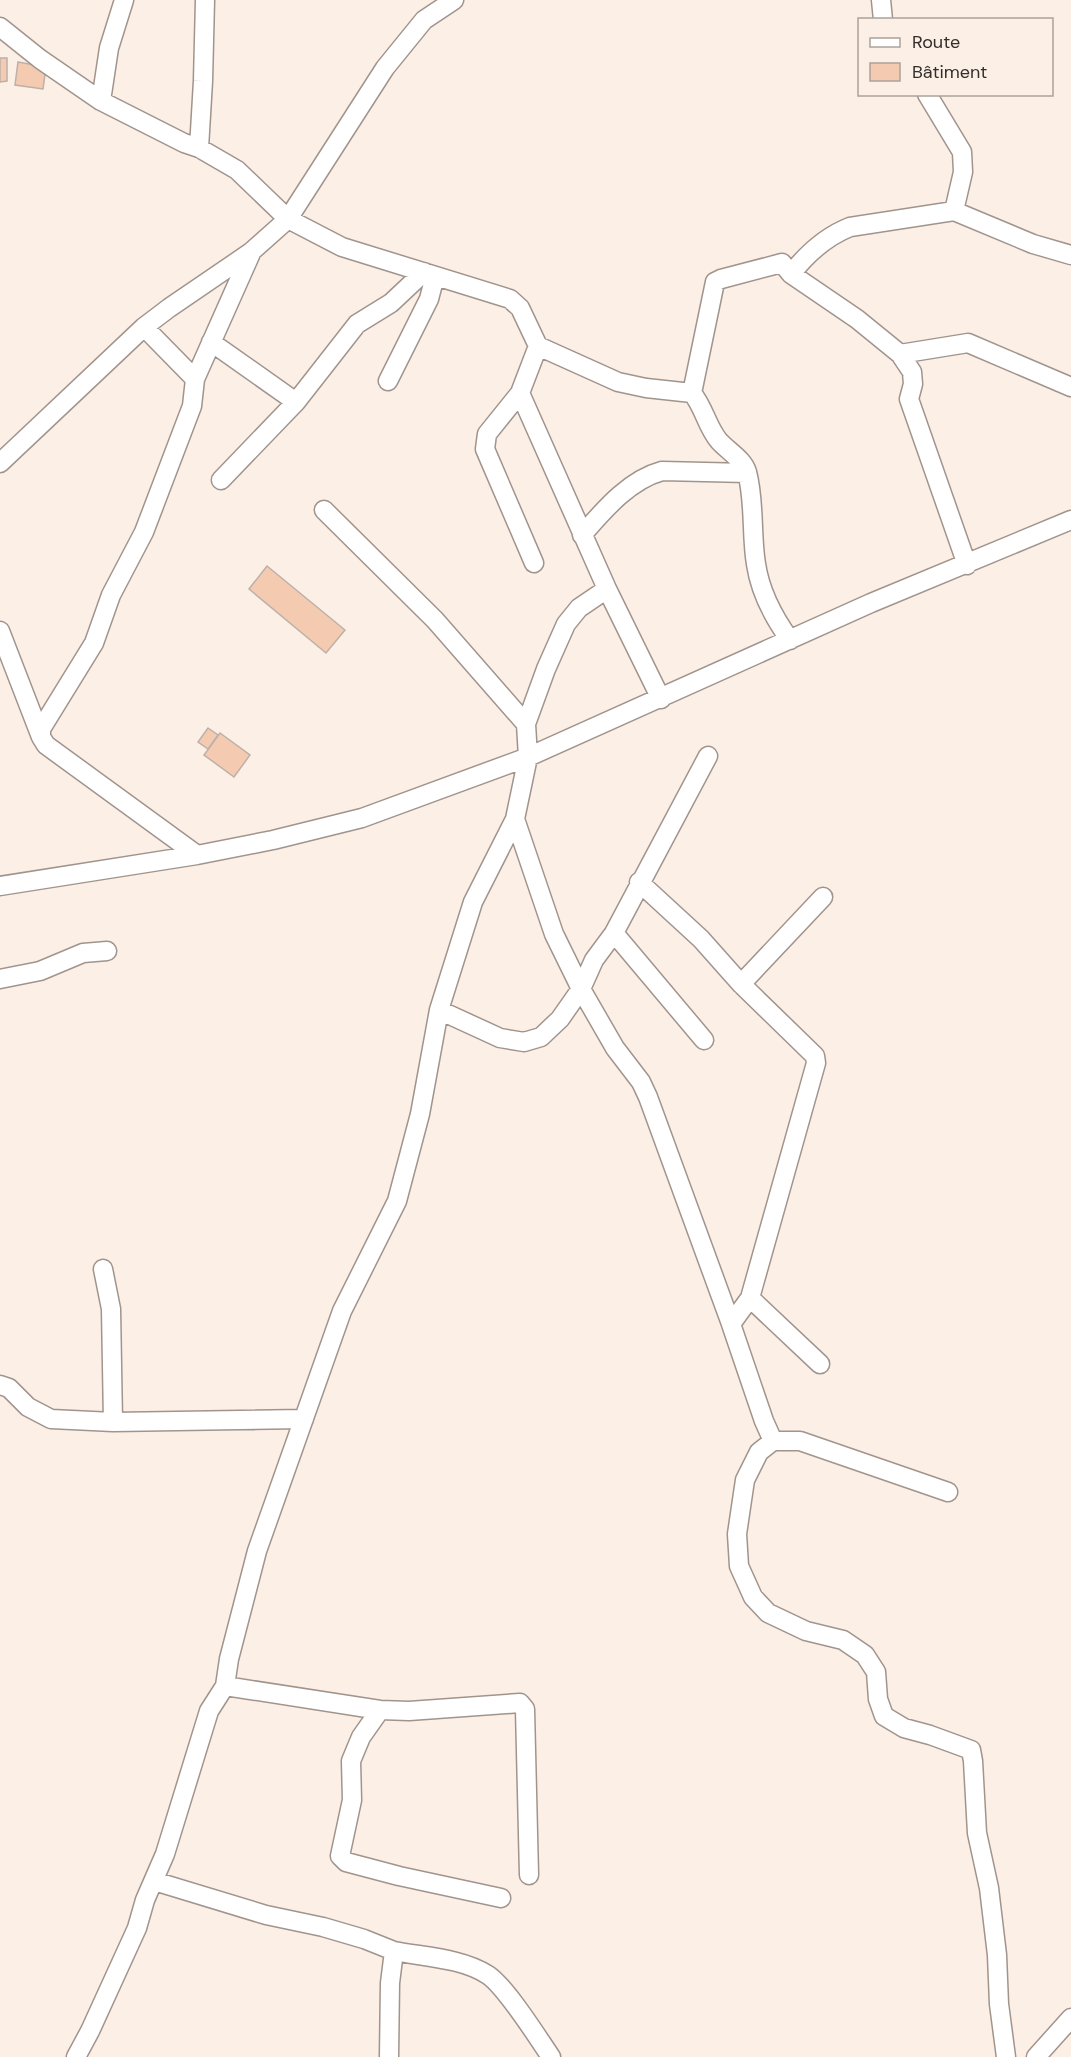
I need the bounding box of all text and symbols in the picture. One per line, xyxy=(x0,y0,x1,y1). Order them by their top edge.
legend xyxy=(858,18,1053,96)
text: Route xyxy=(912,30,960,54)
text: Bâtiment xyxy=(912,60,987,84)

